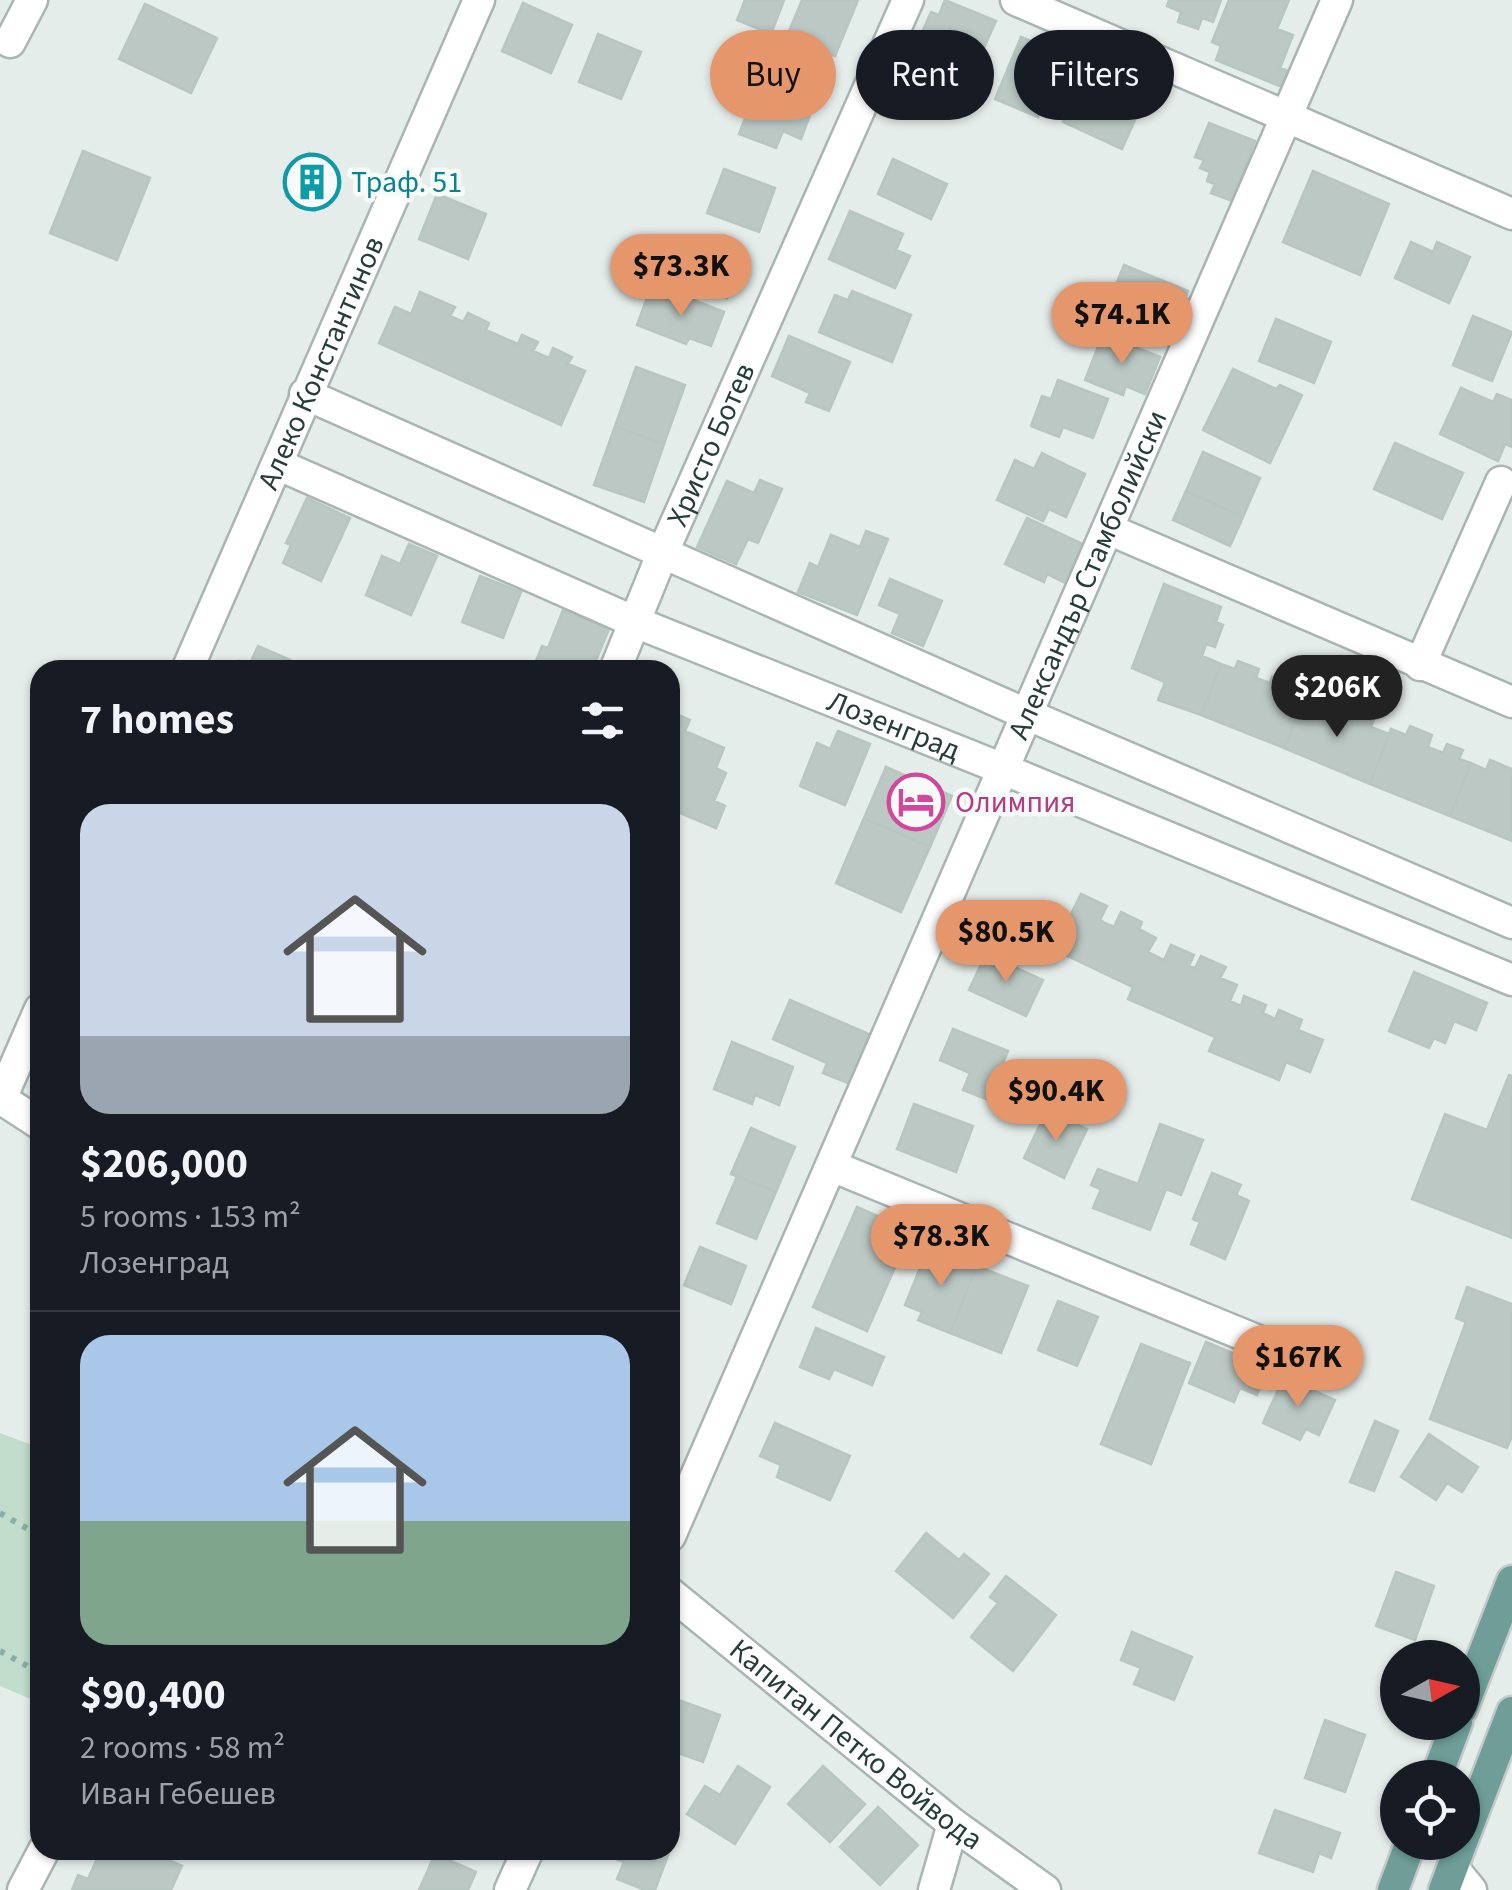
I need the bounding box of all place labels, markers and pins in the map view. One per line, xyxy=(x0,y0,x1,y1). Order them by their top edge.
building icon: Траф. 51 xyxy=(282,152,342,212)
place label: Траф. 51 xyxy=(351,161,462,204)
pin: $73.3K xyxy=(600,234,762,319)
pin: $74.1K xyxy=(1041,282,1203,367)
pin: $206K xyxy=(1267,655,1407,740)
hotel icon: Олимпия xyxy=(886,772,946,832)
place label: Олимпия xyxy=(955,781,1076,824)
pin: $80.5K xyxy=(925,900,1087,985)
pin: $90.4K xyxy=(975,1059,1137,1144)
pin: $78.3K xyxy=(860,1204,1022,1289)
pin: $167K xyxy=(1228,1325,1368,1410)

